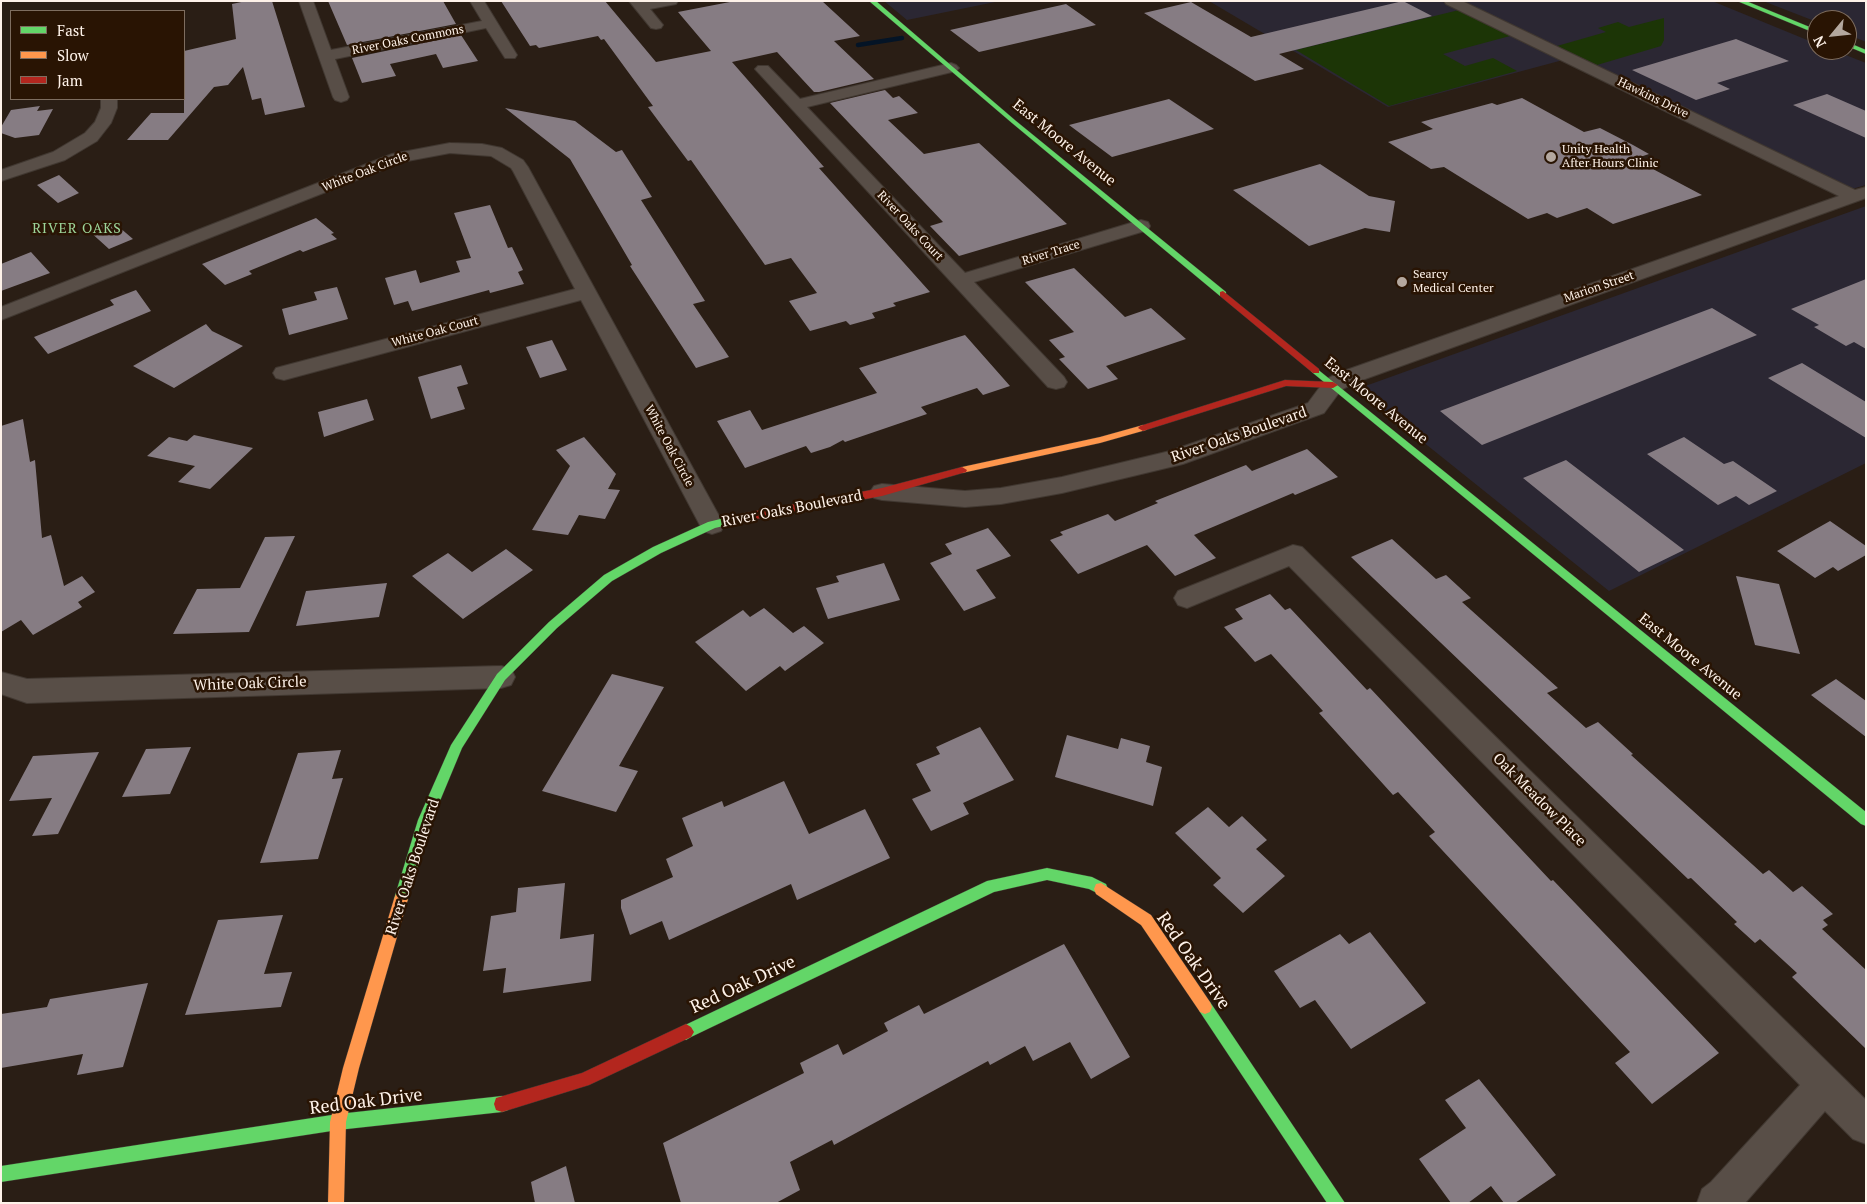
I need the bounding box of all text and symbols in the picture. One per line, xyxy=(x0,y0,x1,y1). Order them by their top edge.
legend xyxy=(10,10,185,100)
north arrow xyxy=(1807,10,1857,60)
text: Fast xyxy=(57,20,85,40)
street label: River Oaks Commons xyxy=(351,22,465,58)
text: N xyxy=(1808,33,1830,51)
text: Slow xyxy=(57,45,89,65)
text: Jam xyxy=(57,70,83,90)
street label: Hawkins Drive xyxy=(1615,75,1691,121)
street label: East Moore Avenue xyxy=(1009,96,1119,190)
place label: Unity Health After Hours Clinic xyxy=(1562,143,1658,171)
street label: White Oak Circle xyxy=(320,149,410,195)
marker: Unity Health After Hours Clinic xyxy=(1544,150,1558,164)
street label: River Oaks Court xyxy=(874,188,946,264)
district label: RIVER OAKS xyxy=(31,221,123,237)
street label: River Trace xyxy=(1020,237,1082,269)
place label: Searcy Medical Center xyxy=(1413,268,1494,296)
street label: Marion Street xyxy=(1562,268,1636,306)
marker: Searcy Medical Center xyxy=(1395,275,1409,289)
street label: White Oak Court xyxy=(390,313,480,351)
street label: East Moore Avenue xyxy=(1321,354,1431,448)
street label: White Oak Circle xyxy=(641,403,697,489)
street label: River Oaks Boulevard xyxy=(1169,403,1309,467)
street label: River Oaks Boulevard xyxy=(721,487,863,531)
street label: East Moore Avenue xyxy=(1635,610,1745,704)
street label: White Oak Circle xyxy=(193,673,307,695)
street label: Oak Meadow Place xyxy=(1489,750,1589,850)
street label: River Oaks Boulevard xyxy=(382,797,444,937)
street label: Red Oak Drive xyxy=(1152,908,1234,1014)
street label: Red Oak Drive xyxy=(687,951,799,1019)
street label: Red Oak Drive xyxy=(308,1084,424,1120)

